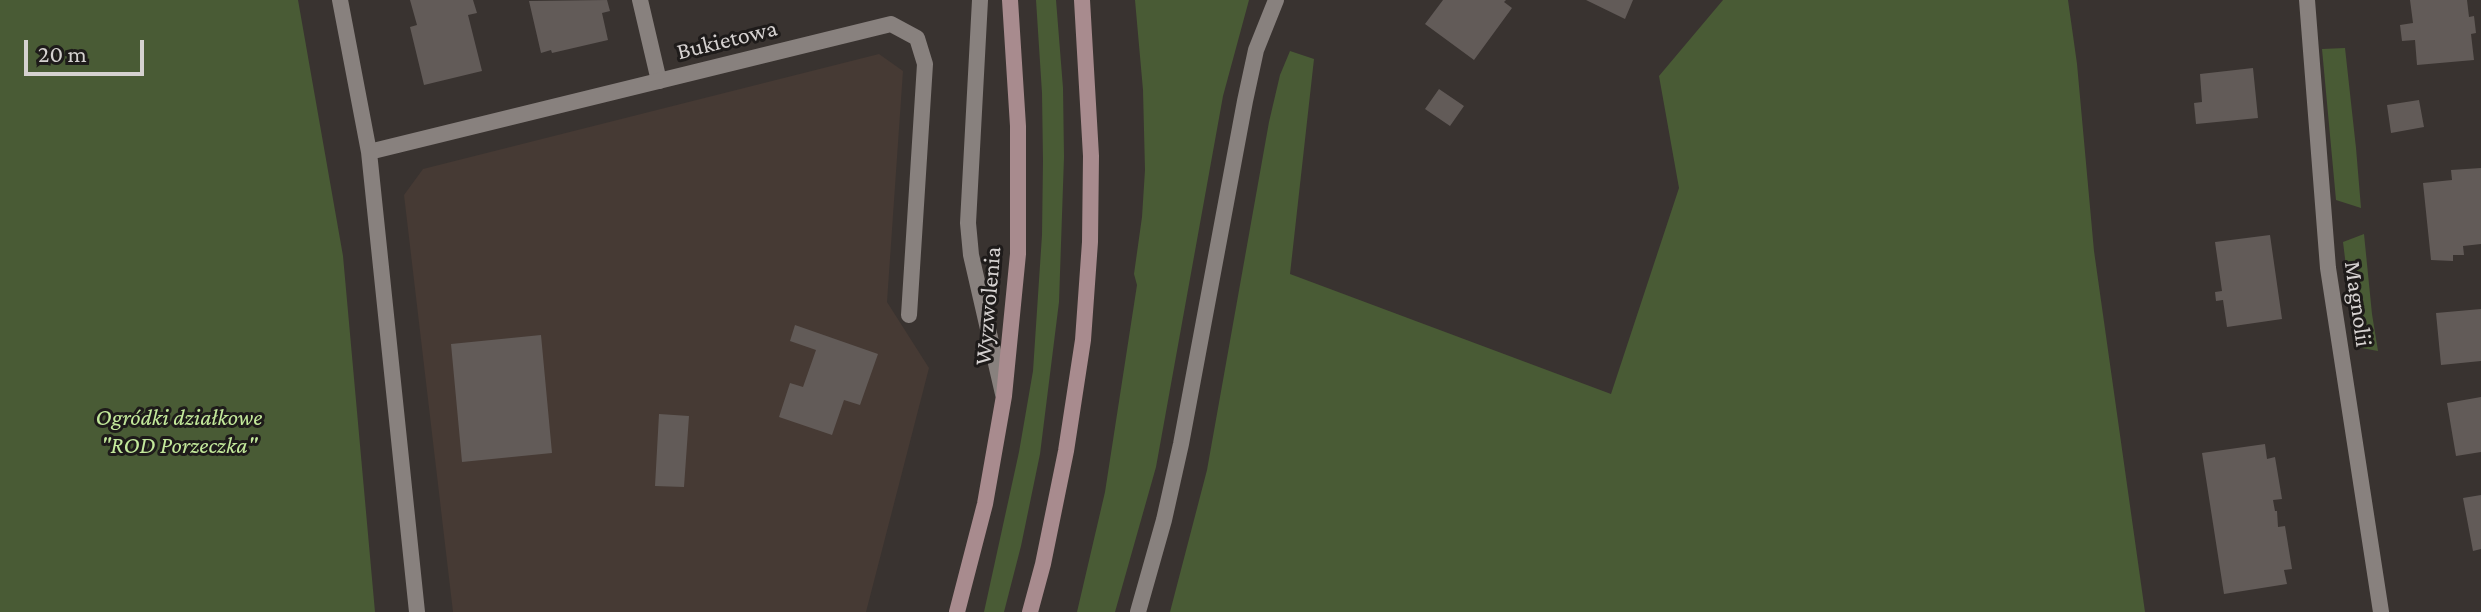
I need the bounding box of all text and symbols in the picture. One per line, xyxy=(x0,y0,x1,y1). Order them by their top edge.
street label: Bukietowa xyxy=(674,14,780,66)
scale bar xyxy=(28,24,148,74)
text: 20 m xyxy=(38,40,87,67)
street label: Wyzwolenia xyxy=(968,245,1008,367)
street label: Magnolii xyxy=(2338,259,2378,349)
park label: Ogródki działkowe "ROD Porzeczka" xyxy=(96,404,262,460)

